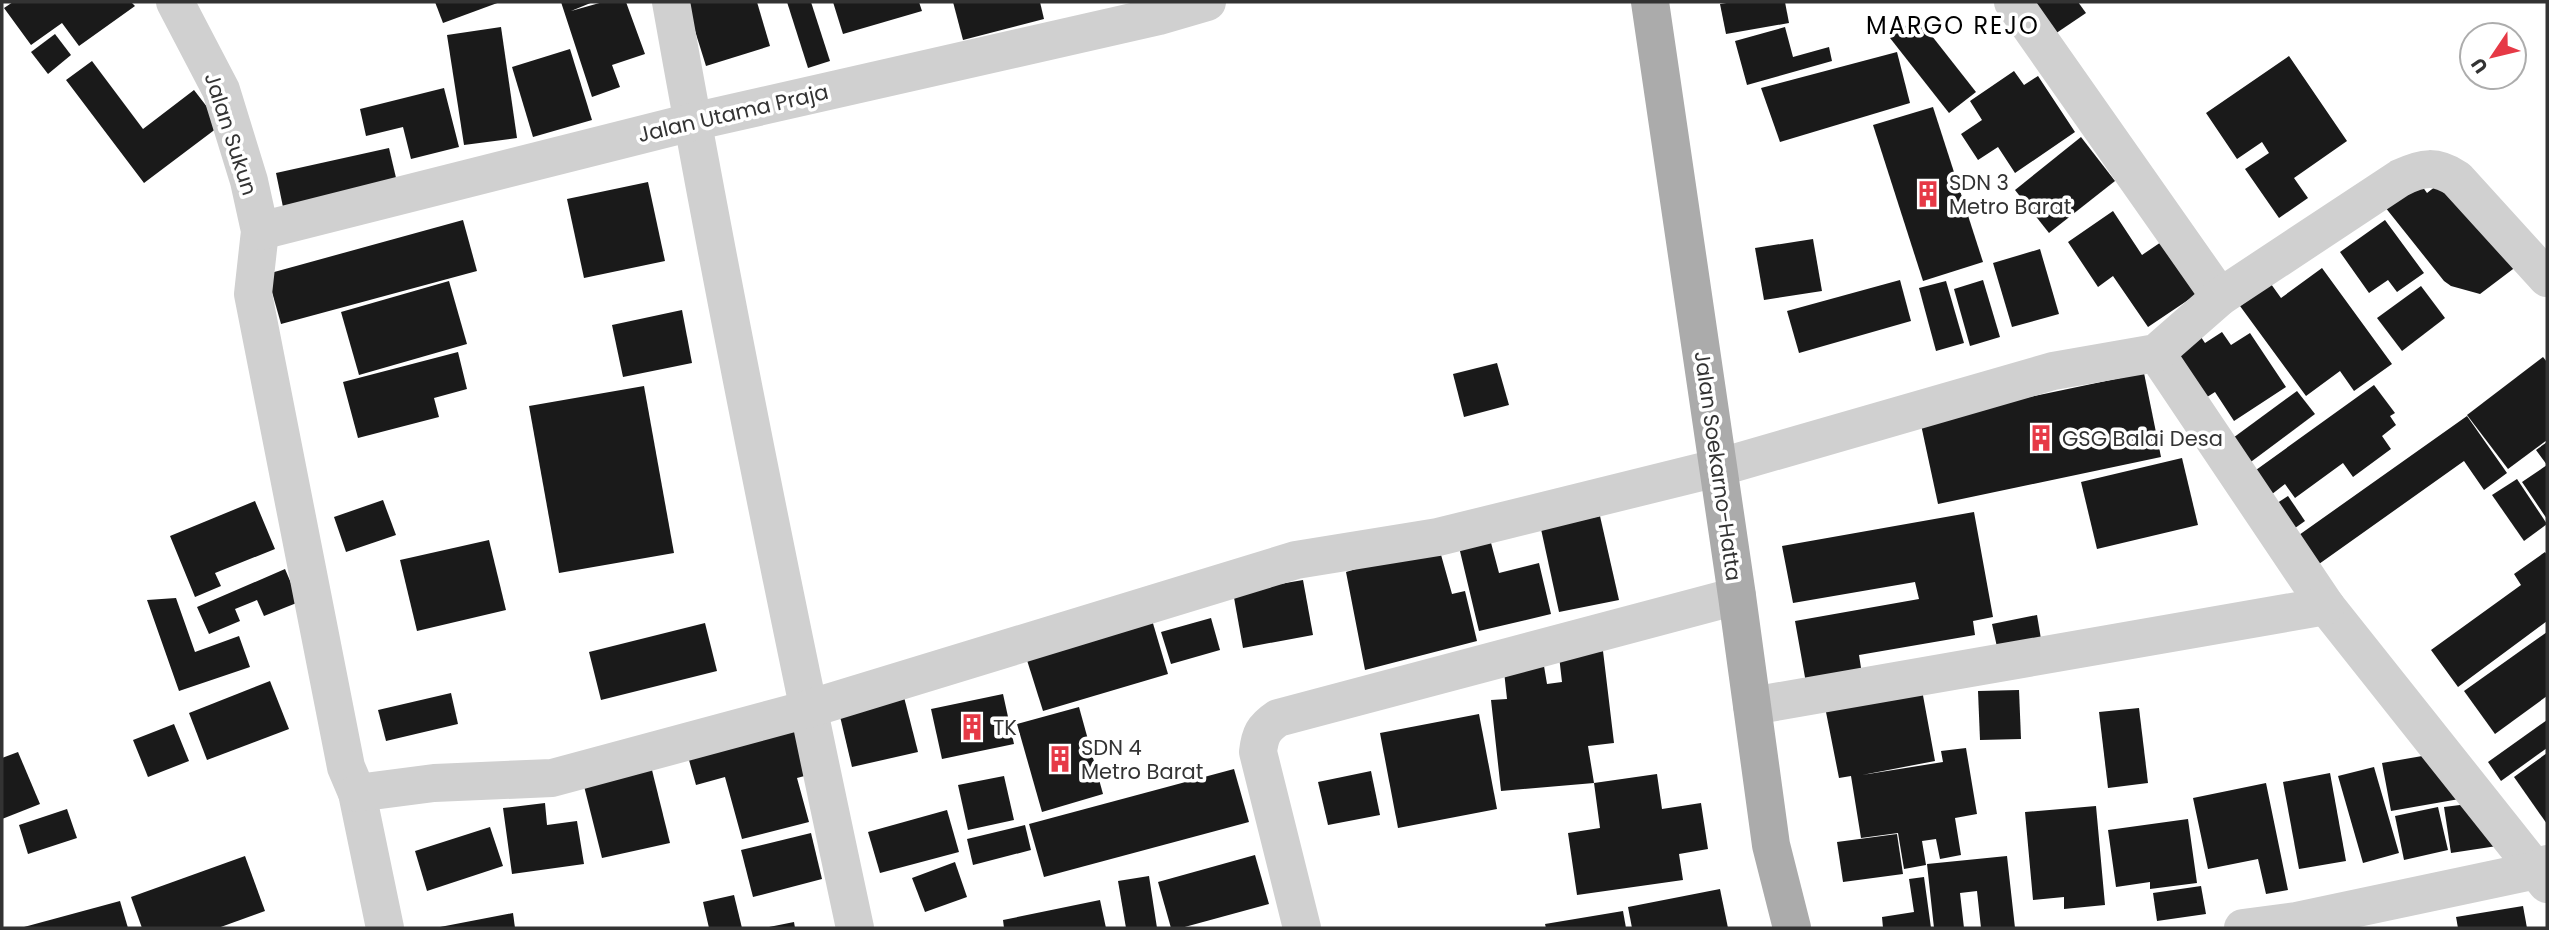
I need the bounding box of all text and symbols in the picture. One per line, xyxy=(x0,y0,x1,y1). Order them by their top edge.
district label: MARGO REJO xyxy=(1866,9,2040,42)
north arrow xyxy=(2458,21,2528,91)
text: U xyxy=(2465,52,2494,79)
street label: Jalan Sukun xyxy=(198,69,264,199)
street label: Jalan Utama Praja xyxy=(635,77,831,149)
place label: SDN 3 Metro Barat xyxy=(1949,168,2071,221)
building icon: SDN 3 Metro Barat xyxy=(1913,179,1943,209)
street label: Jalan Soekarno-Hatta xyxy=(1687,349,1749,583)
building icon: GSG Balai Desa xyxy=(2026,423,2056,453)
place label: GSG Balai Desa xyxy=(2062,424,2223,453)
building icon: TK xyxy=(957,712,987,742)
place label: TK xyxy=(993,713,1017,742)
place label: SDN 4 Metro Barat xyxy=(1081,733,1203,786)
building icon: SDN 4 Metro Barat xyxy=(1045,744,1075,774)

